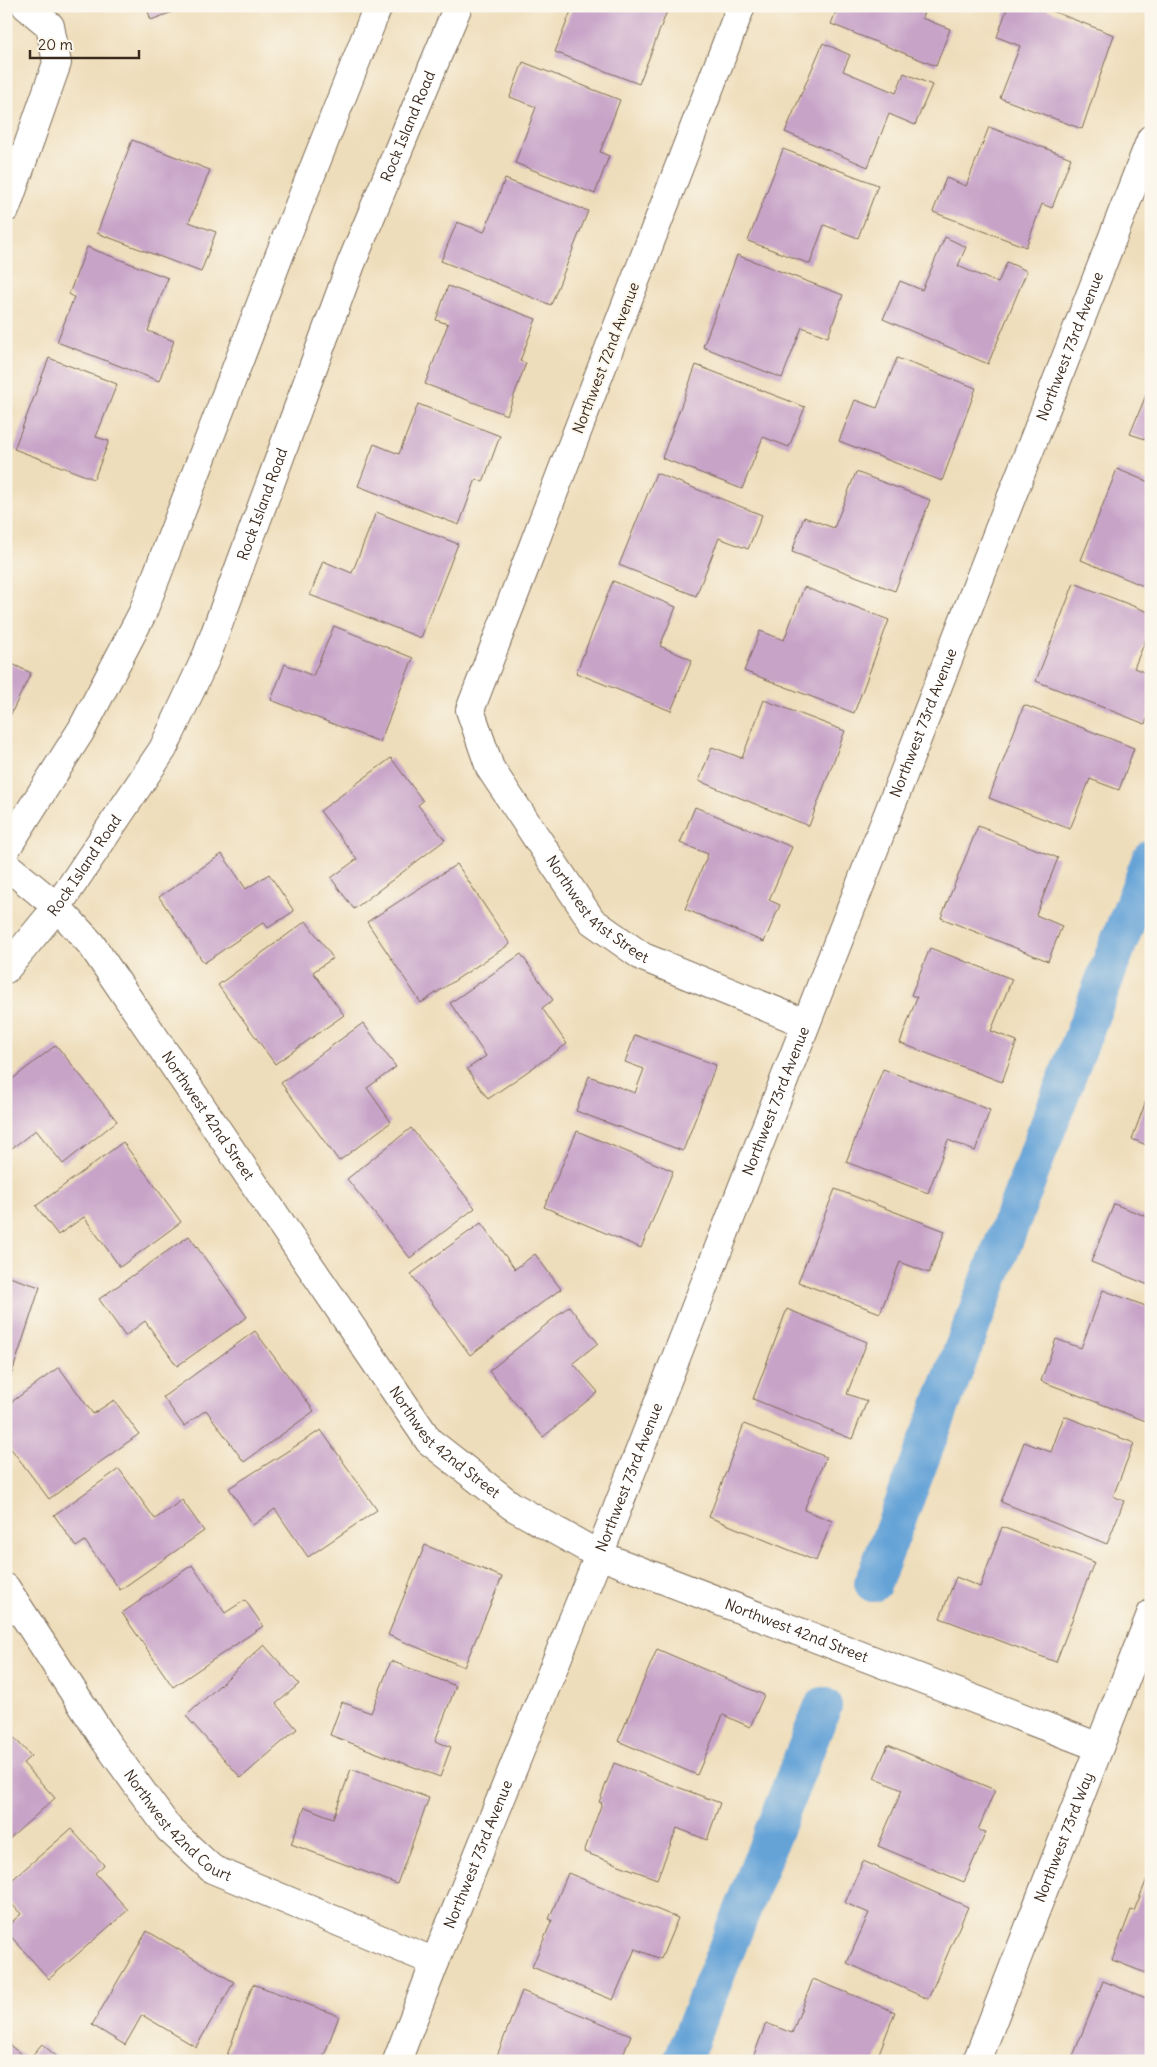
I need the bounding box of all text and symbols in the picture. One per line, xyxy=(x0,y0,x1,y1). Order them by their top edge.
scale bar xyxy=(30,28,139,60)
text: 20 m xyxy=(38,35,73,54)
street label: Rock Island Road xyxy=(376,68,439,184)
street label: Northwest 73rd Avenue xyxy=(1032,269,1107,423)
street label: Northwest 72nd Avenue xyxy=(568,279,643,436)
street label: Rock Island Road xyxy=(233,445,291,563)
street label: Northwest 73rd Avenue xyxy=(885,645,961,800)
street label: Rock Island Road xyxy=(43,811,125,920)
street label: Northwest 41st Street xyxy=(542,852,651,967)
street label: Northwest 73rd Avenue xyxy=(738,1024,813,1178)
street label: Northwest 42nd Street xyxy=(158,1047,259,1184)
street label: Northwest 42nd Street xyxy=(385,1382,504,1502)
street label: Northwest 73rd Avenue xyxy=(591,1400,666,1555)
street label: Northwest 42nd Street xyxy=(722,1594,871,1666)
street label: Northwest 42nd Court xyxy=(120,1766,234,1885)
street label: Northwest 73rd Way xyxy=(1030,1769,1098,1905)
street label: Northwest 73rd Avenue xyxy=(439,1777,516,1931)

